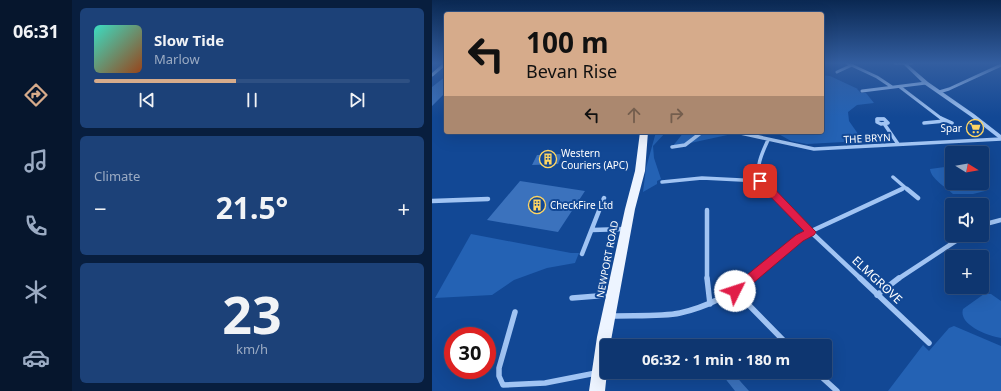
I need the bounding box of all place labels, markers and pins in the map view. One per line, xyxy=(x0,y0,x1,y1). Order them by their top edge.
supermarket icon: Spar xyxy=(965,118,985,138)
place label: Spar xyxy=(941,121,962,135)
place label: Western Couriers (APC) xyxy=(561,146,628,172)
building icon: Western Couriers (APC) xyxy=(538,149,558,169)
pin xyxy=(743,164,777,198)
building icon: CheckFire Ltd xyxy=(527,195,547,215)
place label: CheckFire Ltd xyxy=(550,198,613,212)

